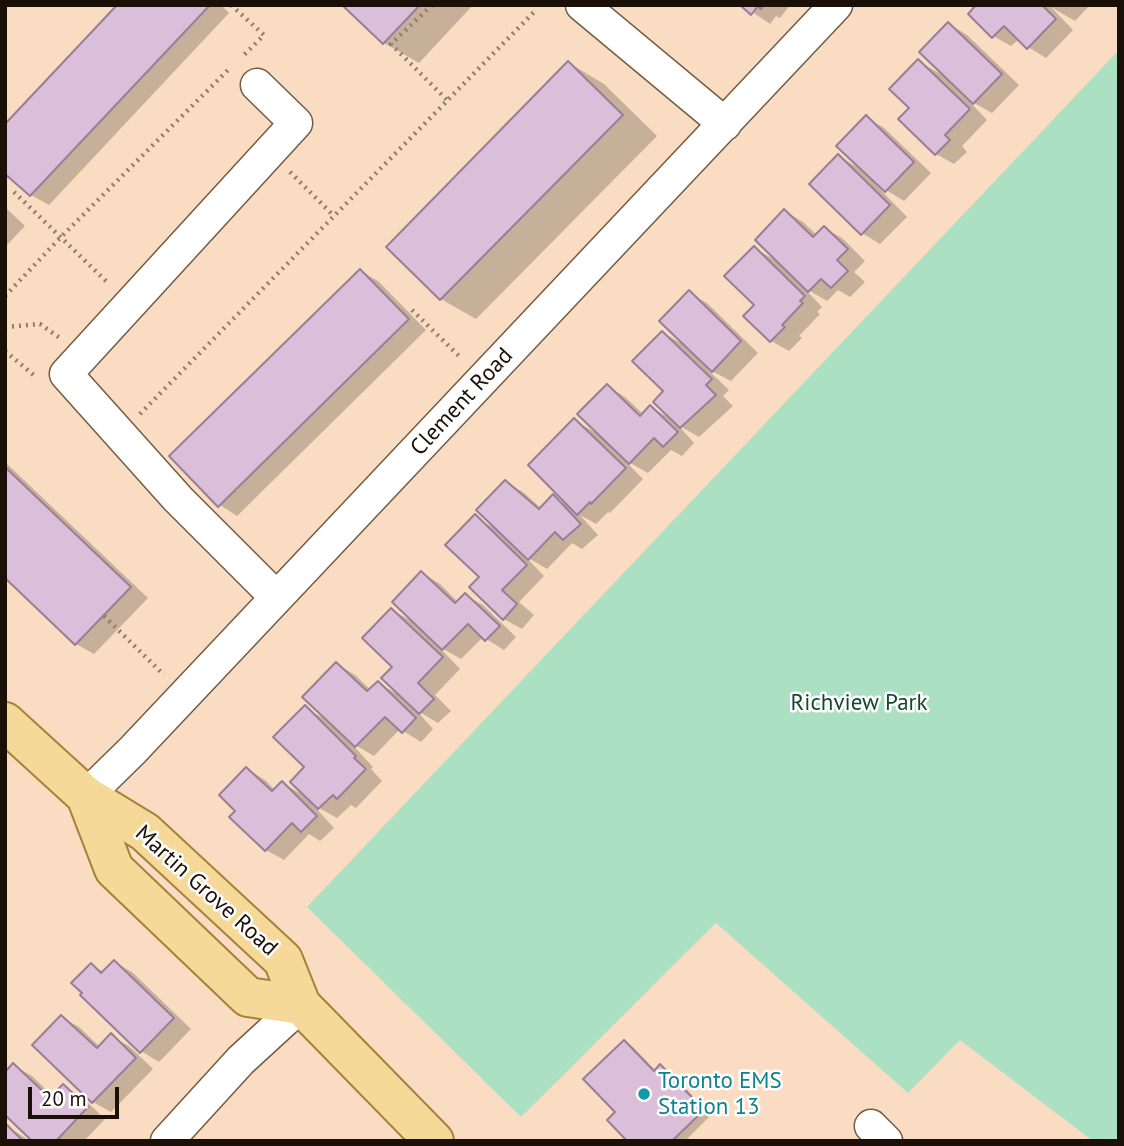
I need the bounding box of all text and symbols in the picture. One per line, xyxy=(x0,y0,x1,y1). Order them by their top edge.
street label: Clement Road xyxy=(405,342,519,462)
park label: Richview Park xyxy=(791,689,927,717)
street label: Martin Grove Road xyxy=(129,820,283,962)
place label: Toronto EMS Station 13 xyxy=(658,1067,782,1121)
scale bar xyxy=(32,1072,122,1116)
text: 20 m xyxy=(41,1085,87,1112)
marker: Toronto EMS Station 13 xyxy=(636,1086,652,1102)

